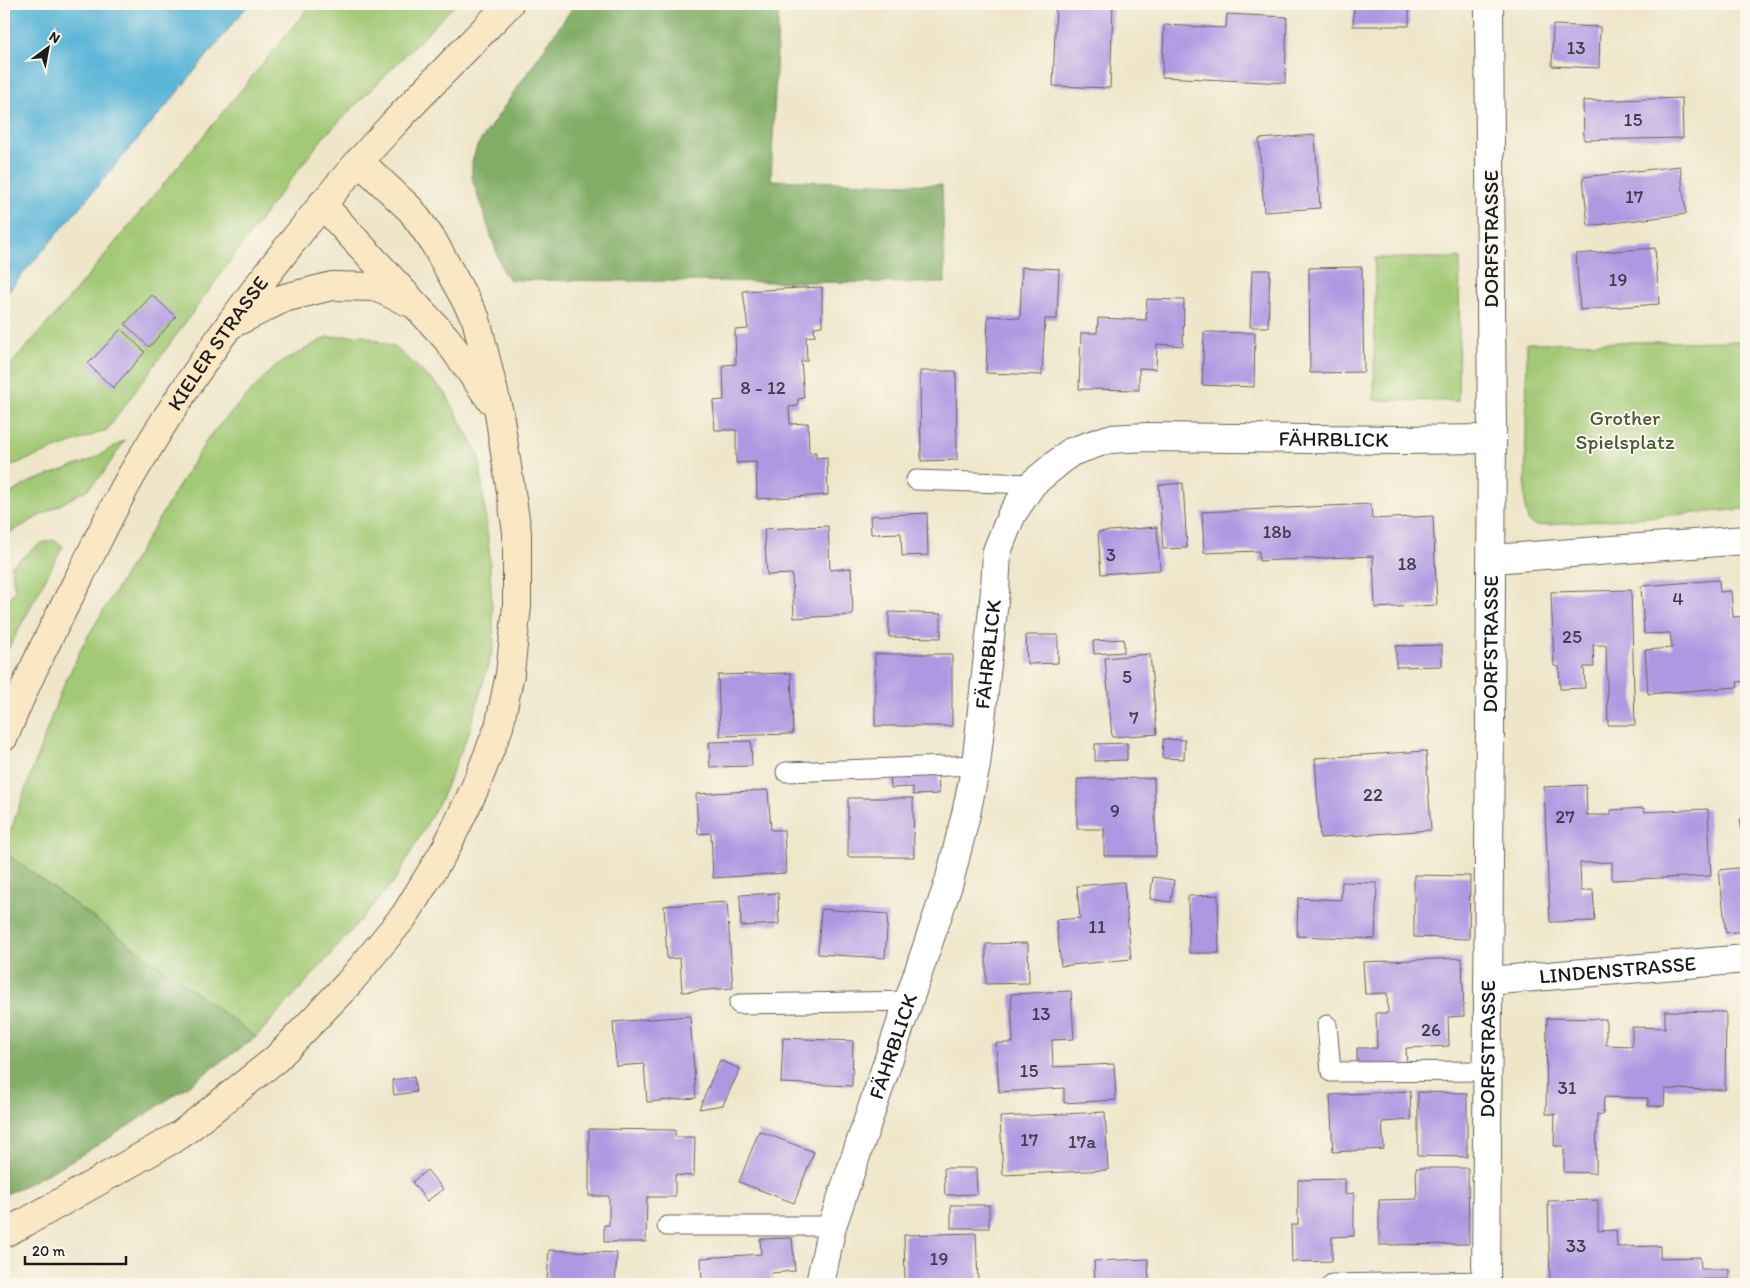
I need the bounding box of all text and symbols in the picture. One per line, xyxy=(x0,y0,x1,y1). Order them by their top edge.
north arrow xyxy=(22,22,72,72)
text: N xyxy=(46,28,63,47)
house number: 13 xyxy=(1566,36,1586,59)
house number: 15 xyxy=(1624,108,1642,131)
street label: DORFSTRASSE xyxy=(1478,170,1503,308)
house number: 17 xyxy=(1625,185,1643,208)
house number: 19 xyxy=(1609,268,1627,291)
street label: KIELER STRASSE xyxy=(162,271,273,415)
house number: 8 - 12 xyxy=(740,376,786,399)
park label: Grother Spielsplatz xyxy=(1575,405,1675,454)
street label: FÄHRBLICK xyxy=(1278,426,1389,452)
house number: 18b xyxy=(1262,520,1292,543)
house number: 3 xyxy=(1106,543,1116,566)
house number: 18 xyxy=(1397,552,1417,575)
street label: DORFSTRASSE xyxy=(1477,575,1503,713)
house number: 4 xyxy=(1672,587,1684,610)
street label: FÄHRBLICK xyxy=(969,598,1006,710)
house number: 25 xyxy=(1562,625,1582,648)
house number: 5 xyxy=(1122,665,1132,688)
house number: 7 xyxy=(1129,706,1139,729)
house number: 22 xyxy=(1363,783,1383,806)
house number: 9 xyxy=(1110,799,1120,822)
house number: 27 xyxy=(1555,805,1575,828)
house number: 11 xyxy=(1088,915,1106,938)
street label: LINDENSTRASSE xyxy=(1538,950,1697,989)
street label: DORFSTRASSE xyxy=(1474,980,1500,1118)
street label: FÄHRBLICK xyxy=(863,990,922,1102)
house number: 13 xyxy=(1031,1002,1051,1025)
house number: 26 xyxy=(1421,1018,1441,1041)
house number: 15 xyxy=(1020,1059,1038,1082)
house number: 31 xyxy=(1557,1076,1577,1099)
house number: 17 xyxy=(1020,1128,1038,1151)
house number: 17a xyxy=(1068,1130,1096,1153)
scale bar xyxy=(25,1233,126,1265)
house number: 33 xyxy=(1566,1234,1586,1257)
text: 20 m xyxy=(32,1242,66,1260)
house number: 19 xyxy=(930,1247,948,1270)

